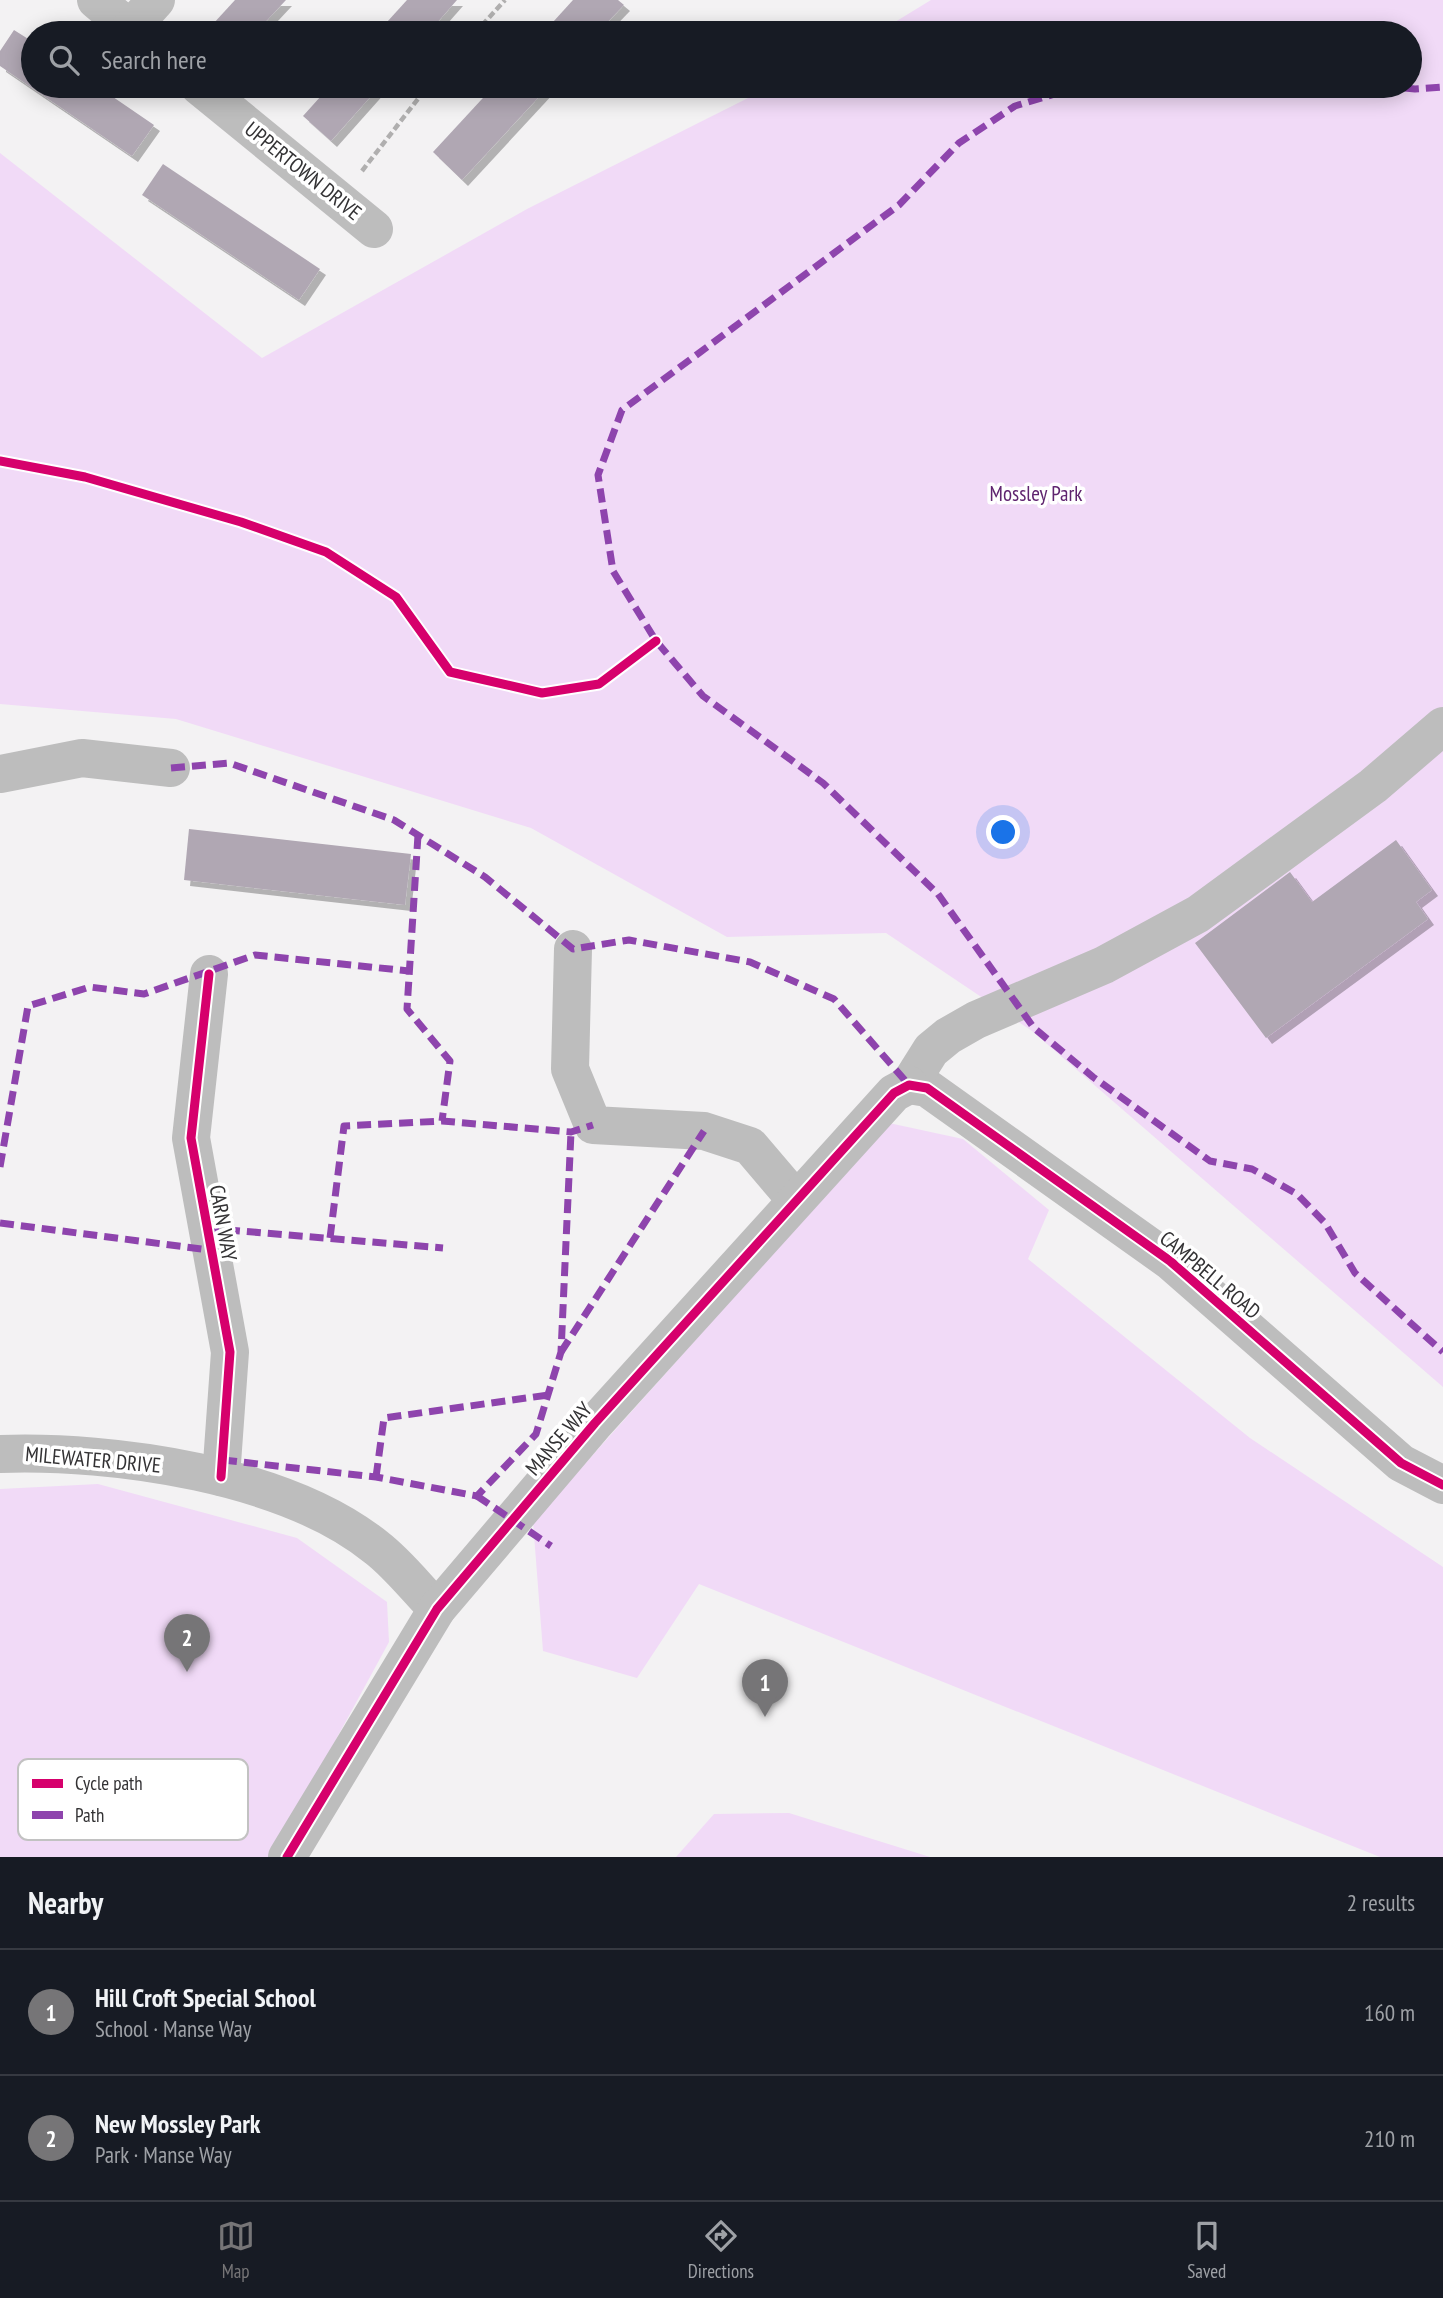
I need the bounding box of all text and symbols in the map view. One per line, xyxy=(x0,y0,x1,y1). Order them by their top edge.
search box xyxy=(21,21,1422,98)
icon: search xyxy=(45,41,83,79)
text: Search here xyxy=(101,43,207,76)
street label: UPPERTOWN DRIVE xyxy=(240,115,367,226)
park label: Mossley Park xyxy=(990,480,1082,507)
your location xyxy=(986,815,1020,849)
street label: CARN WAY xyxy=(204,1183,243,1263)
street label: CAMPBELL ROAD xyxy=(1154,1225,1266,1325)
street label: MANSE WAY xyxy=(519,1396,598,1481)
street label: MILEWATER DRIVE xyxy=(24,1440,162,1479)
pin: 2 xyxy=(164,1614,210,1672)
pin: 1 xyxy=(742,1659,788,1717)
legend xyxy=(18,1759,248,1840)
text: Cycle path xyxy=(75,1771,143,1795)
text: Path xyxy=(75,1803,104,1827)
text: Nearby xyxy=(28,1883,103,1922)
text: 2 results xyxy=(1347,1888,1415,1917)
text: Hill Croft Special School xyxy=(95,1981,316,2014)
text: 1 xyxy=(46,1998,57,2027)
text: 160 m xyxy=(1364,1998,1415,2027)
text: School · Manse Way xyxy=(95,2014,251,2043)
text: New Mossley Park xyxy=(95,2107,261,2140)
text: 2 xyxy=(46,2124,57,2153)
text: 210 m xyxy=(1364,2124,1415,2153)
text: Park · Manse Way xyxy=(95,2140,232,2169)
tab: Map xyxy=(217,2217,255,2283)
tab: Directions xyxy=(688,2217,754,2283)
tab: Saved xyxy=(1187,2217,1226,2283)

